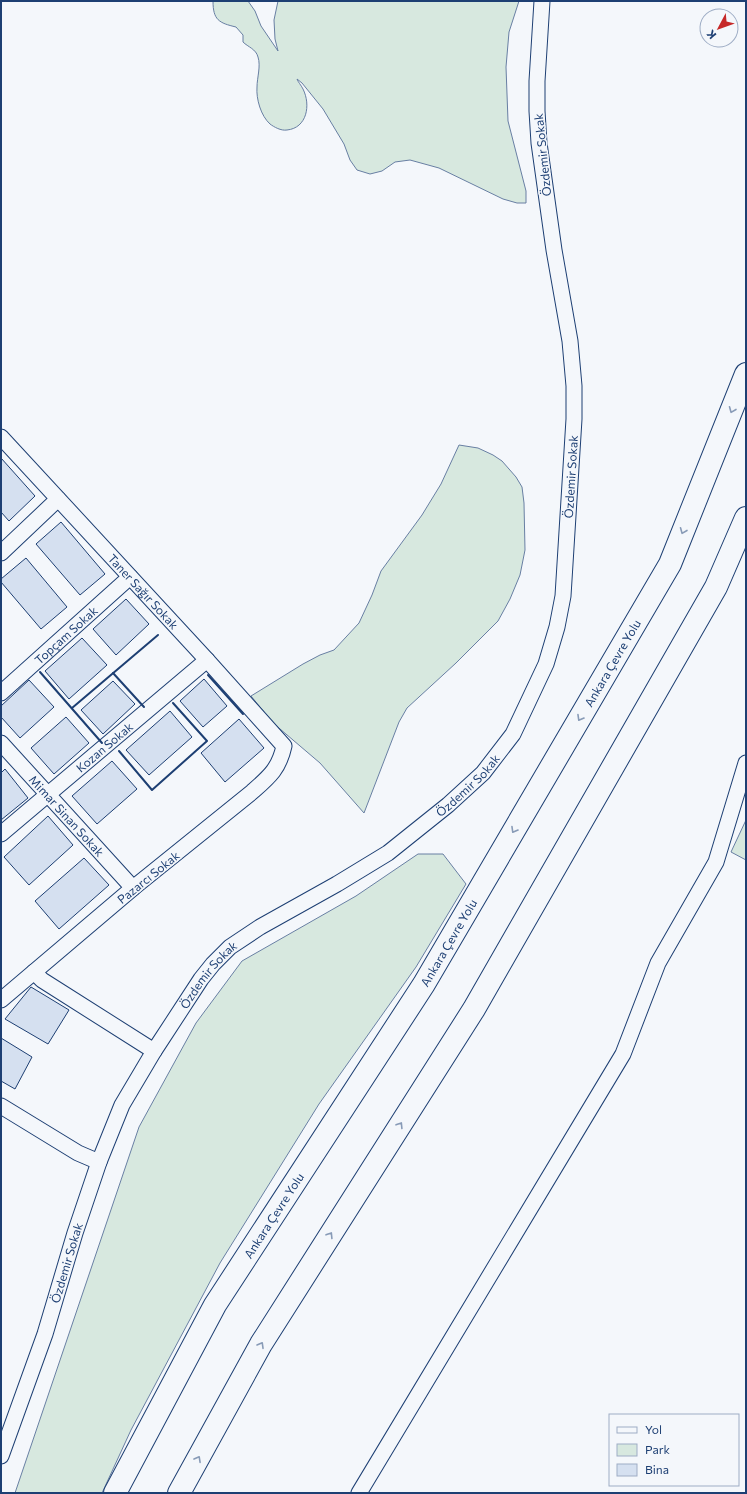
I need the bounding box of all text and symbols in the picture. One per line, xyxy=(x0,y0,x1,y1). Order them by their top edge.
north arrow xyxy=(699,8,739,48)
text: K xyxy=(703,27,719,42)
street label: Özdemir Sokak xyxy=(531,112,553,197)
one-way arrow xyxy=(728,407,736,414)
street label: Özdemir Sokak xyxy=(561,434,580,519)
one-way arrow xyxy=(680,527,688,534)
street label: Taner Sağır Sokak xyxy=(105,551,182,632)
street label: Topçam Sokak xyxy=(31,603,100,667)
street label: Ankara Çevre Yolu xyxy=(581,617,643,709)
one-way arrow xyxy=(577,714,585,721)
street label: Kozan Sokak xyxy=(73,719,136,775)
street label: Özdemir Sokak xyxy=(433,751,502,819)
street label: Mimar Sinan Sokak xyxy=(27,772,108,859)
one-way arrow xyxy=(512,826,519,833)
street label: Pazarcı Sokak xyxy=(114,848,182,906)
street label: Ankara Çevre Yolu xyxy=(417,896,479,989)
street label: Özdemir Sokak xyxy=(177,937,239,1011)
one-way arrow xyxy=(395,1123,402,1130)
street label: Ankara Çevre Yolu xyxy=(241,1170,306,1260)
street label: Özdemir Sokak xyxy=(48,1220,85,1305)
one-way arrow xyxy=(325,1232,333,1239)
one-way arrow xyxy=(256,1342,263,1349)
legend xyxy=(609,1414,739,1486)
text: Yol xyxy=(645,1422,662,1436)
text: Park xyxy=(645,1442,671,1456)
one-way arrow xyxy=(193,1456,200,1463)
text: Bina xyxy=(645,1462,669,1476)

